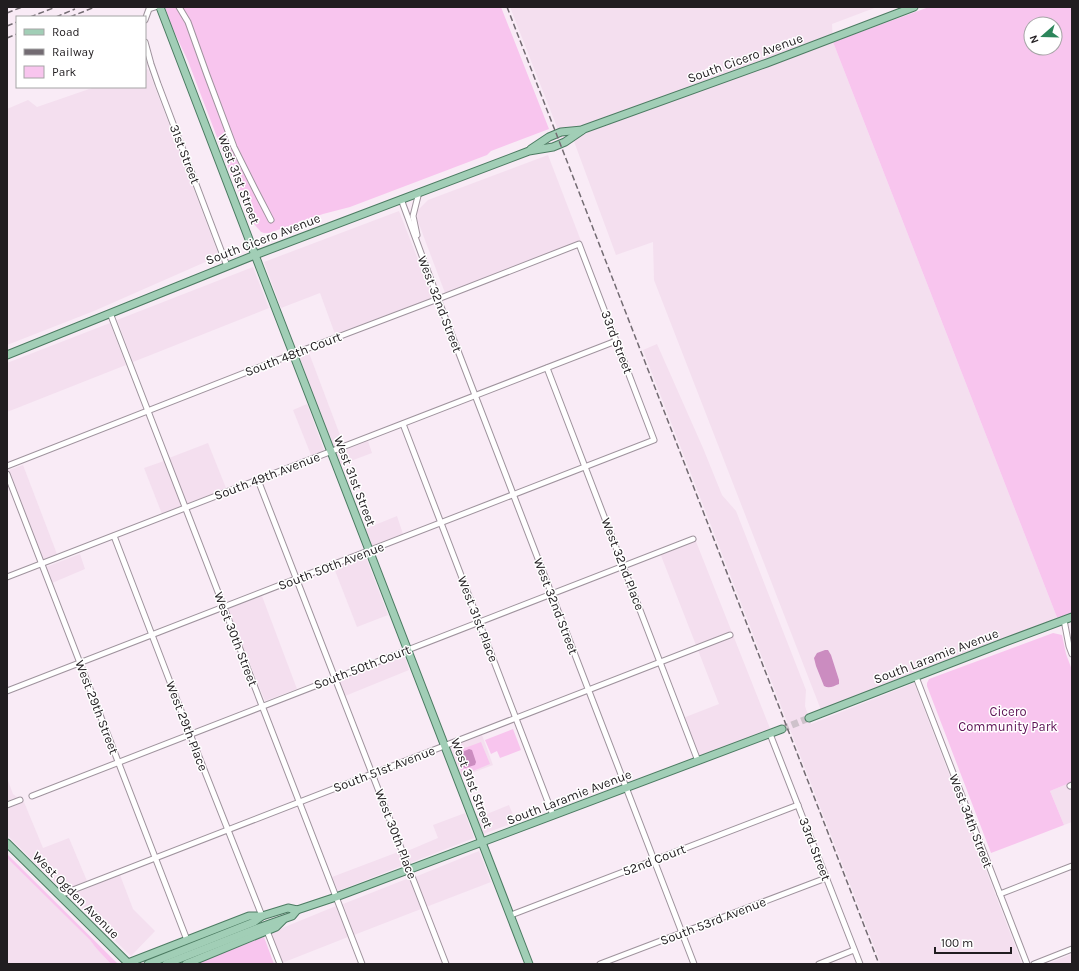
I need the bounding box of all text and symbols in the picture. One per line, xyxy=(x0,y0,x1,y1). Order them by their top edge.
legend xyxy=(16,16,146,88)
north arrow xyxy=(1023,16,1063,56)
text: Road xyxy=(52,25,80,39)
street label: South Cicero Avenue xyxy=(685,30,805,86)
text: N xyxy=(1027,33,1042,45)
text: Railway xyxy=(52,45,94,59)
text: Park xyxy=(52,65,77,79)
street label: 31st Street xyxy=(167,122,203,186)
street label: West 31st Street xyxy=(215,132,263,226)
street label: South Cicero Avenue xyxy=(204,210,323,268)
street label: West 32nd Street xyxy=(415,254,465,355)
street label: 33rd Street xyxy=(598,308,636,376)
street label: South 48th Court xyxy=(243,329,344,379)
street label: West 31st Street xyxy=(331,434,379,528)
street label: South 49th Avenue xyxy=(212,449,322,503)
street label: West 32nd Place xyxy=(598,516,648,613)
street label: South 50th Avenue xyxy=(276,539,386,593)
street label: West 32nd Street xyxy=(531,556,581,657)
street label: West 31st Place xyxy=(455,574,501,664)
street label: West 30th Street xyxy=(211,590,261,688)
street label: South Laramie Avenue xyxy=(872,625,1001,687)
street label: South 50th Court xyxy=(312,642,412,692)
street label: West 29th Street xyxy=(72,658,122,756)
street label: West 29th Place xyxy=(163,679,211,773)
park label: Cicero Community Park xyxy=(958,704,1058,734)
street label: West 31st Street xyxy=(448,736,496,830)
street label: South 51st Avenue xyxy=(331,743,437,795)
street label: South Laramie Avenue xyxy=(505,766,634,828)
street label: West 34th Street xyxy=(946,772,996,870)
street label: West 30th Place xyxy=(372,787,420,881)
street label: 33rd Street xyxy=(796,815,834,883)
street label: 52nd Court xyxy=(620,841,688,879)
street label: West Ogden Avenue xyxy=(30,849,123,942)
street label: South 53rd Avenue xyxy=(658,894,768,948)
scale bar xyxy=(935,929,1011,955)
text: 100 m xyxy=(941,936,973,950)

